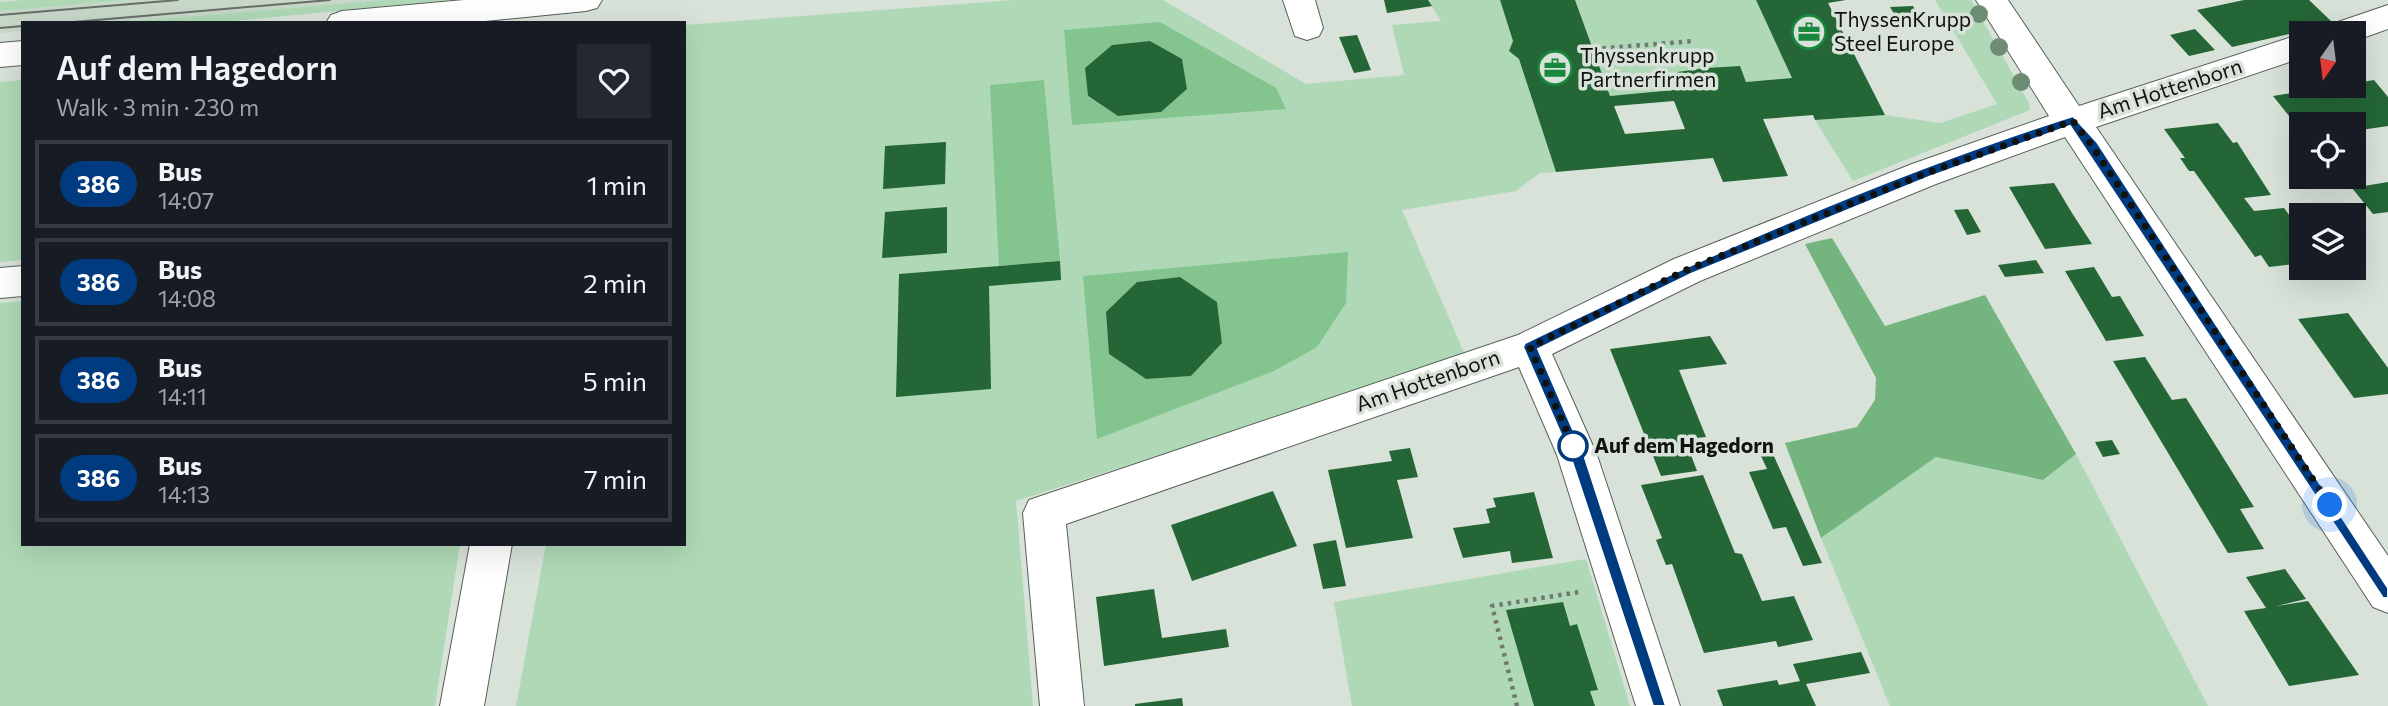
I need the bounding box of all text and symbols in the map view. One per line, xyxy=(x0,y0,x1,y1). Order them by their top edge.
place label: ThyssenKrupp Steel Europe xyxy=(1834,6,1971,55)
office icon: ThyssenKrupp Steel Europe xyxy=(1790,13,1828,51)
north arrow xyxy=(2289,21,2366,98)
map controls xyxy=(2289,21,2366,280)
place label: Thyssenkrupp Partnerfirmen xyxy=(1580,42,1716,91)
button: heart xyxy=(577,44,651,118)
text: Auf dem Hagedorn xyxy=(56,46,338,87)
office icon: Thyssenkrupp Partnerfirmen xyxy=(1536,49,1574,87)
street label: Am Hottenborn xyxy=(2094,52,2245,123)
text: Walk · 3 min · 230 m xyxy=(56,93,259,121)
button: locate xyxy=(2289,112,2366,189)
text: Bus xyxy=(158,155,202,186)
text: 386 xyxy=(77,169,120,198)
text: 1 min xyxy=(587,169,647,200)
text: 14:07 xyxy=(158,186,214,214)
button: layers xyxy=(2289,203,2366,280)
text: Bus xyxy=(158,253,202,284)
text: 386 xyxy=(77,267,120,296)
text: 2 min xyxy=(583,267,647,298)
text: 14:08 xyxy=(158,284,216,312)
street label: Am Hottenborn xyxy=(1352,343,1503,416)
text: Bus xyxy=(158,351,202,382)
text: 386 xyxy=(77,365,120,394)
text: 5 min xyxy=(583,365,647,396)
text: 14:11 xyxy=(158,382,207,410)
marker: Auf dem Hagedorn xyxy=(1558,431,1588,461)
place label: Auf dem Hagedorn xyxy=(1594,432,1774,457)
text: Bus xyxy=(158,449,202,480)
text: 386 xyxy=(77,463,120,492)
text: 7 min xyxy=(584,463,647,494)
text: 14:13 xyxy=(158,480,210,508)
your location xyxy=(2312,487,2347,522)

